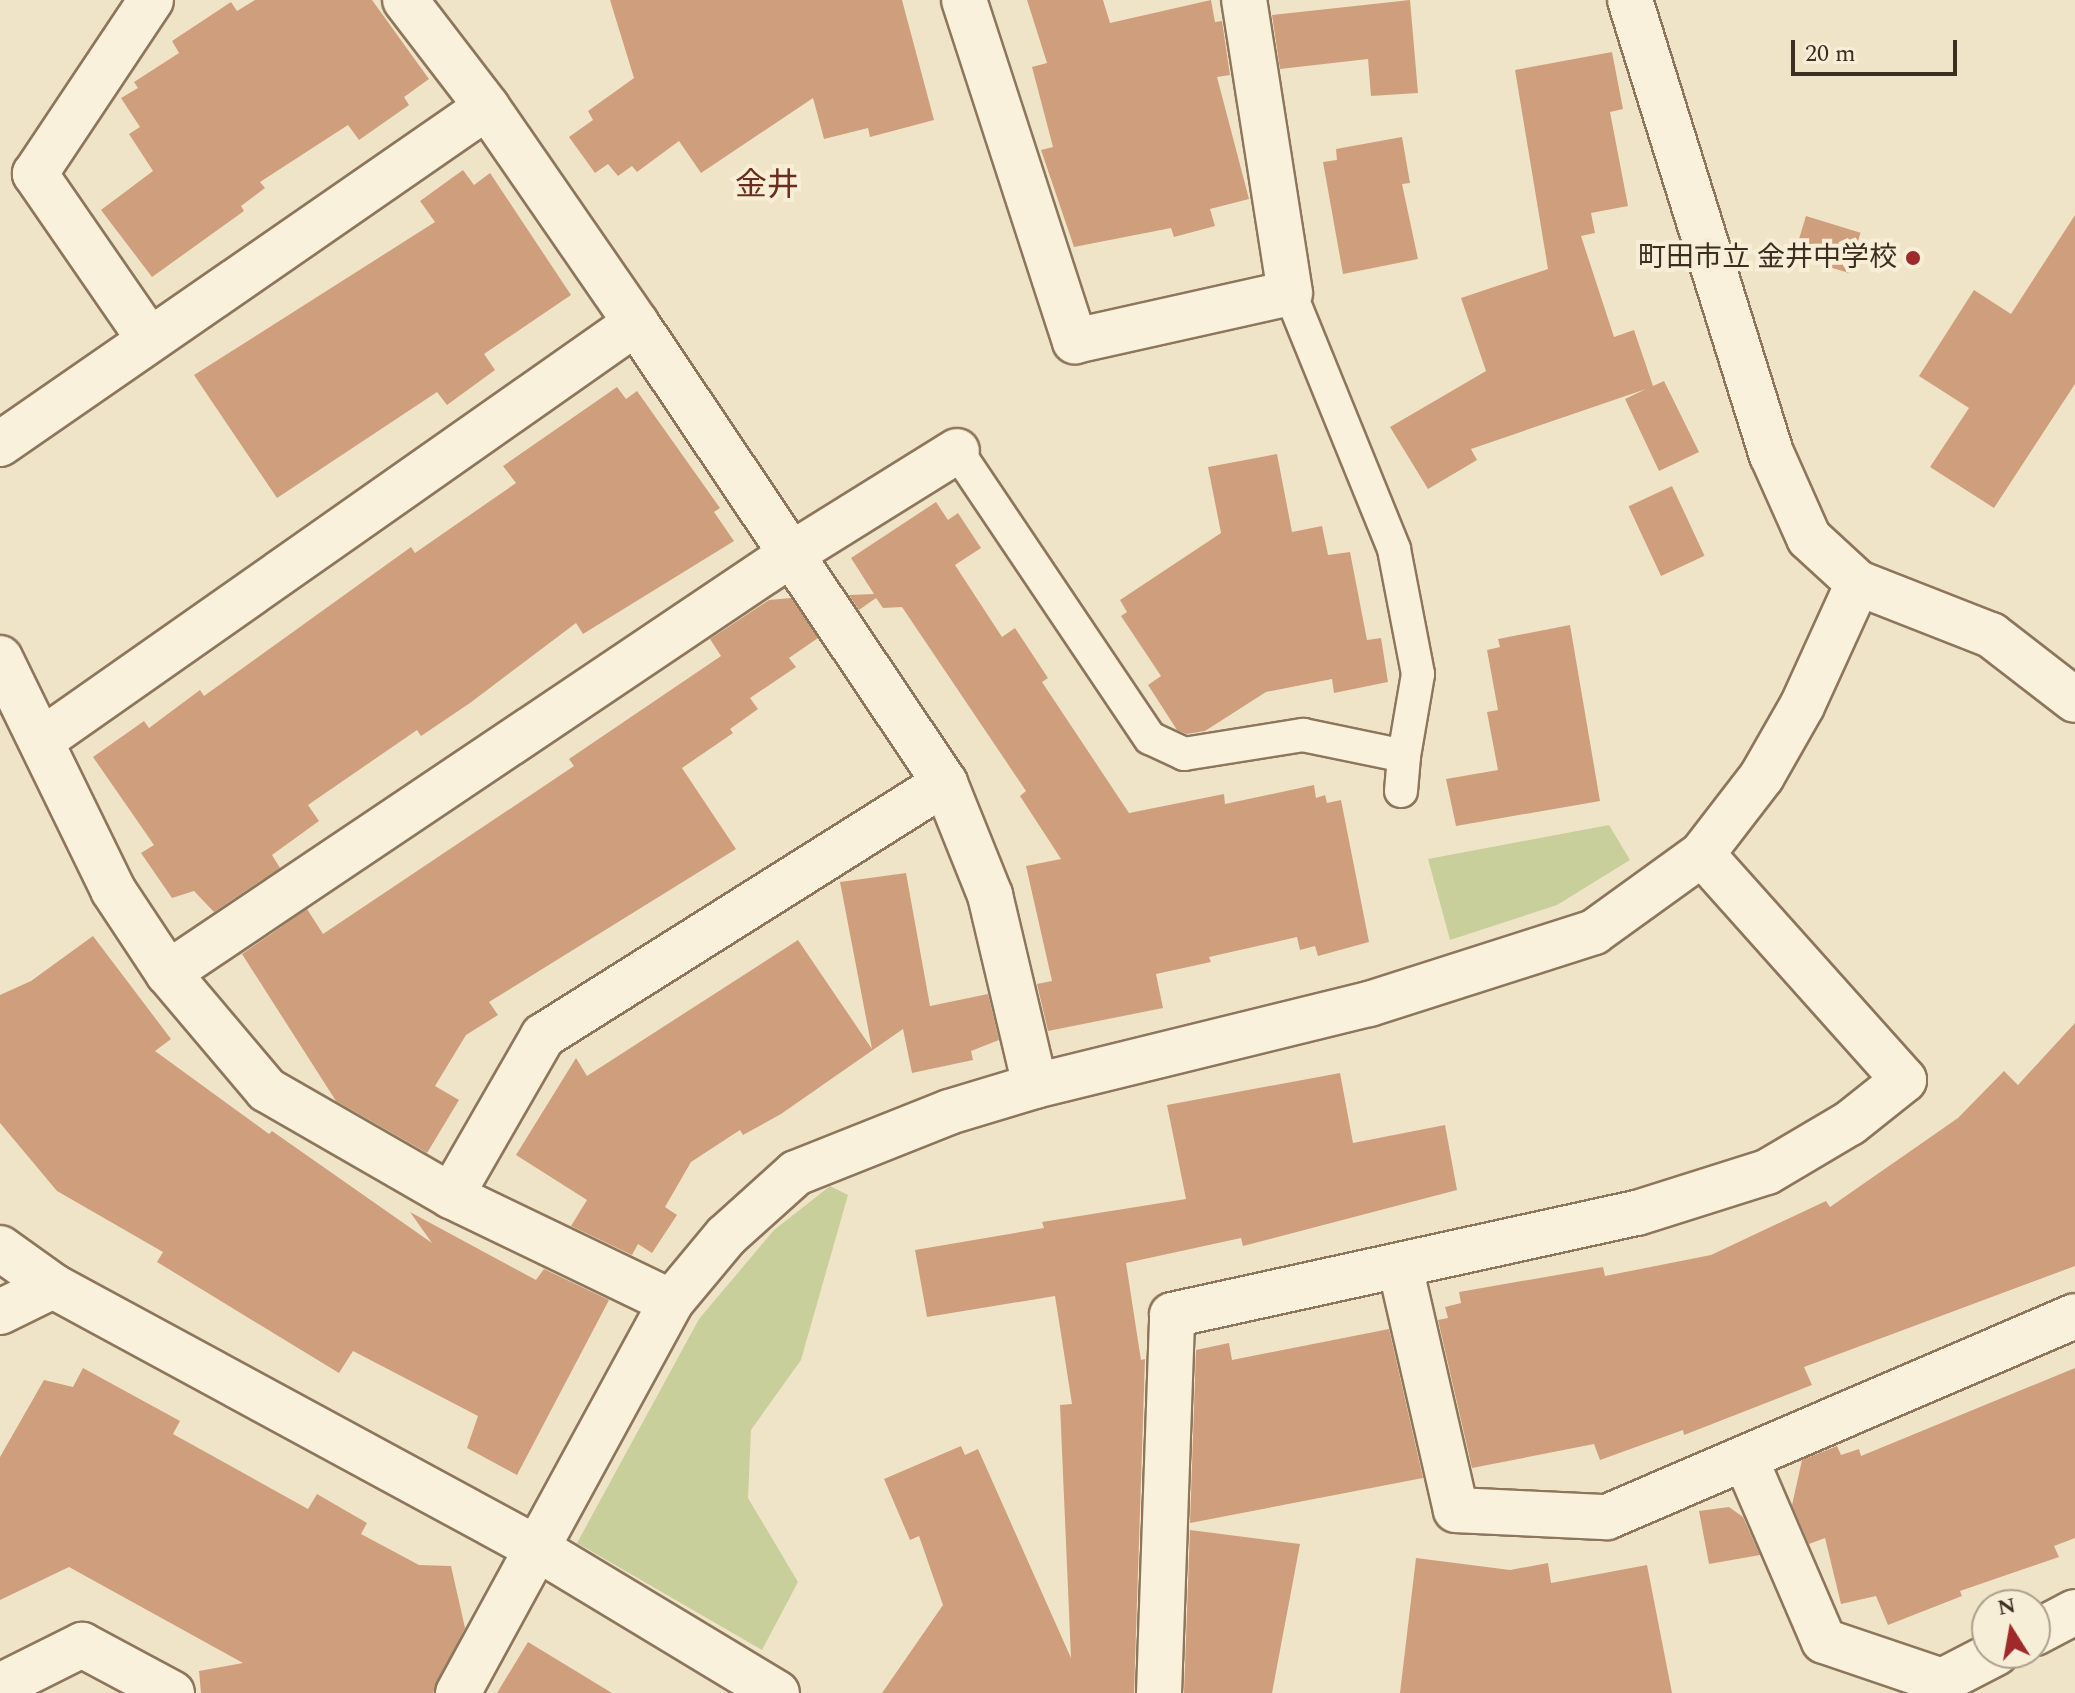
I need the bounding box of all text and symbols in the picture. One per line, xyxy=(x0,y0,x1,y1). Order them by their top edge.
scale bar xyxy=(1795,24,1961,74)
text: 20 m xyxy=(1805,36,1856,72)
district label: 金井 xyxy=(735,167,799,205)
place label: 町田市立 金井中学校 xyxy=(1638,241,1897,275)
marker: 町田市立 金井中学校 xyxy=(1904,249,1922,267)
north arrow xyxy=(1971,1589,2051,1669)
text: N xyxy=(1995,1589,2019,1625)

